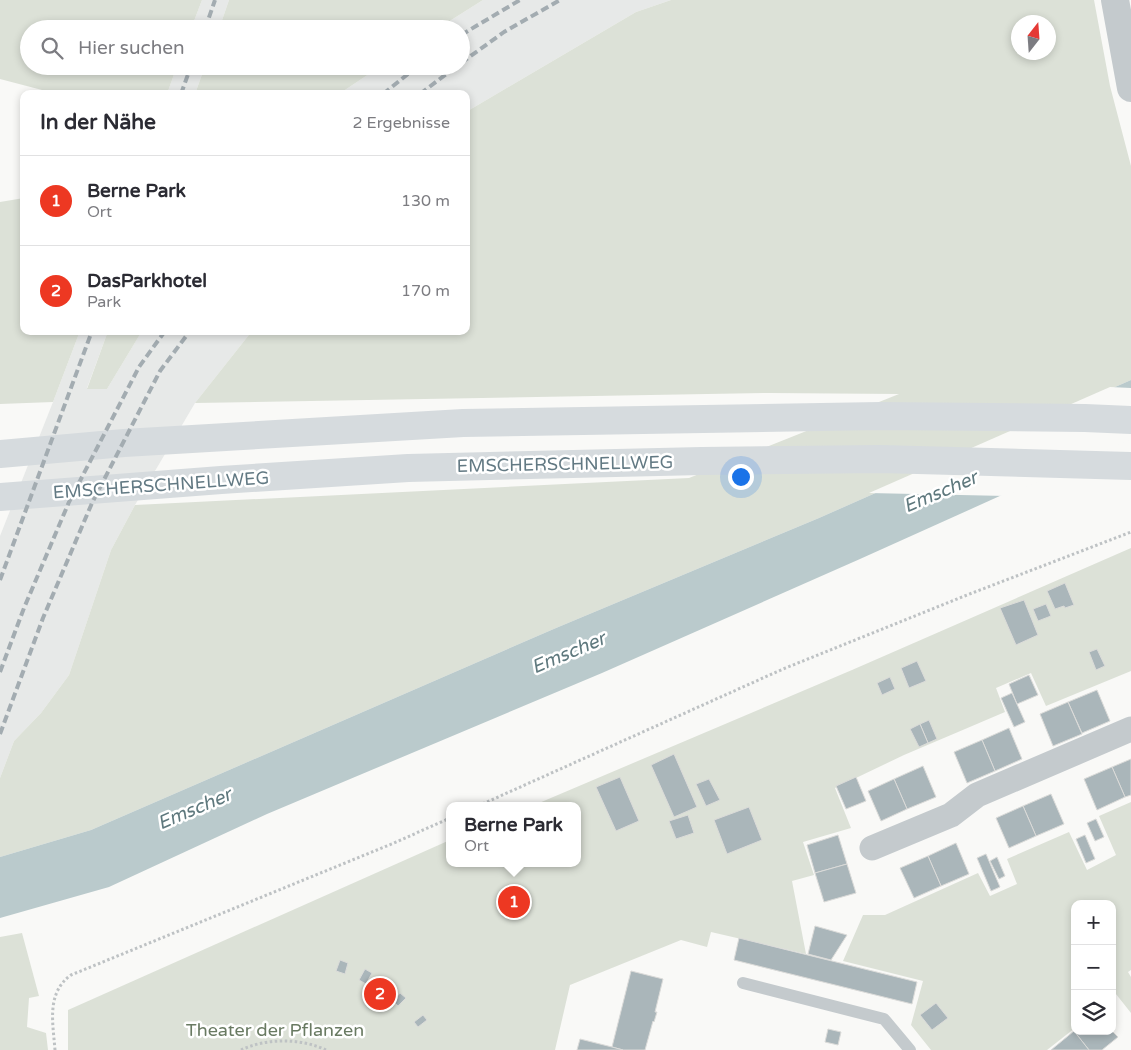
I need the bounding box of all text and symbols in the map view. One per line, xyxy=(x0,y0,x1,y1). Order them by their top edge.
north arrow xyxy=(1011,15,1056,60)
search box xyxy=(20,20,470,75)
icon: search xyxy=(38,34,66,62)
text: Hier suchen xyxy=(78,37,185,59)
text: In der Nähe xyxy=(40,110,156,135)
text: 2 Ergebnisse xyxy=(352,113,450,133)
text: Berne Park xyxy=(87,180,186,202)
text: 1 xyxy=(51,191,61,211)
text: 130 m xyxy=(401,191,450,211)
text: Ort xyxy=(87,202,112,222)
text: DasParkhotel xyxy=(87,270,207,292)
text: 2 xyxy=(51,281,61,301)
text: 170 m xyxy=(401,281,450,301)
text: Park xyxy=(87,292,121,312)
street label: EMSCHERSCHNELLWEG xyxy=(456,451,674,477)
your location xyxy=(728,464,754,490)
water label: Emscher xyxy=(900,465,983,517)
street label: EMSCHERSCHNELLWEG xyxy=(52,466,270,504)
water label: Emscher xyxy=(528,626,611,678)
water label: Emscher xyxy=(154,782,237,834)
popup xyxy=(446,802,581,867)
text: Berne Park xyxy=(464,814,563,836)
text: Ort xyxy=(464,836,489,856)
pin: 1 xyxy=(498,883,530,921)
map controls xyxy=(1071,900,1116,1035)
button: + xyxy=(1071,900,1116,945)
button: − xyxy=(1071,945,1116,990)
pin: 2 xyxy=(364,975,396,1013)
button: layers xyxy=(1071,990,1116,1035)
park label: Theater der Pflanzen xyxy=(186,1019,364,1041)

